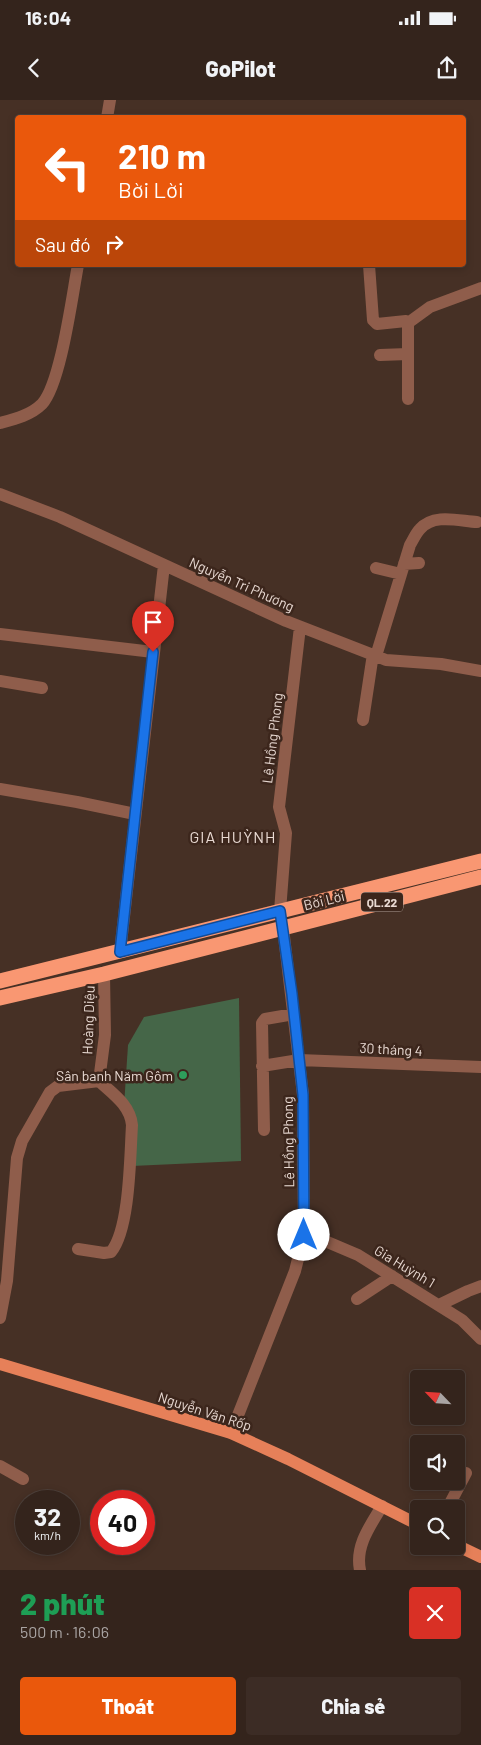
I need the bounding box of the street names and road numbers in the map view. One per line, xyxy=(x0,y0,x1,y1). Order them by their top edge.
street label: Nguyễn Tri Phương xyxy=(187,553,297,615)
street label: Lê Hồng Phong xyxy=(258,692,286,784)
street label: Bời Lời xyxy=(302,887,346,913)
road number: QL.22 xyxy=(361,892,403,912)
street label: Hoàng Diệu xyxy=(78,985,98,1055)
street label: 30 tháng 4 xyxy=(359,1039,423,1059)
street label: Lê Hồng Phong xyxy=(279,1096,297,1188)
street label: Gia Huỳnh 1 xyxy=(371,1241,439,1291)
street label: Nguyễn Văn Rốp xyxy=(156,1388,254,1434)

